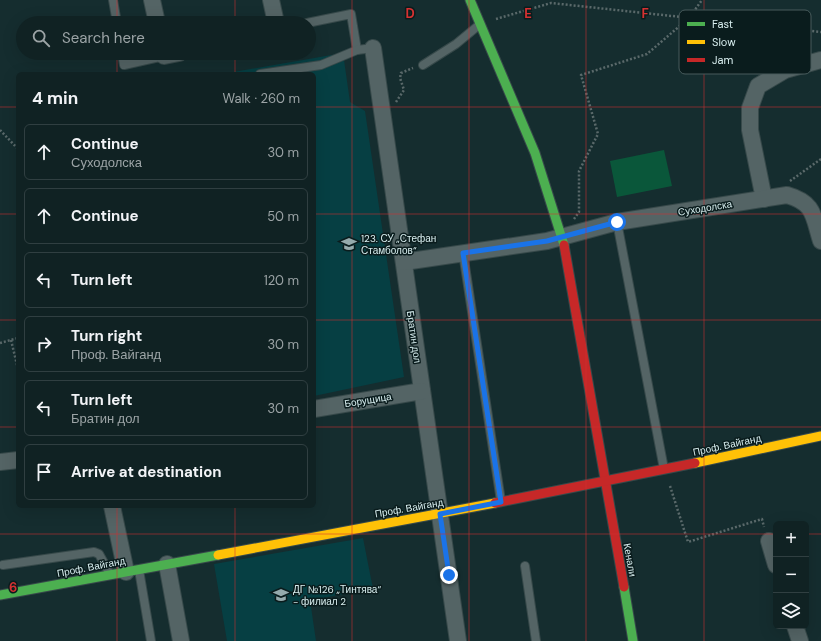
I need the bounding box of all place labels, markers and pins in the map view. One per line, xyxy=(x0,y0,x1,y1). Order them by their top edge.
place label: 123. СУ „Стефан Стамболов“ xyxy=(361,232,436,257)
school or university icon: 123. СУ „Стефан Стамболов“ xyxy=(340,235,358,253)
place label: ДГ №126 „Тинтява“ - филиал 2 xyxy=(293,583,381,608)
school or university icon: ДГ №126 „Тинтява“ - филиал 2 xyxy=(272,586,290,604)

